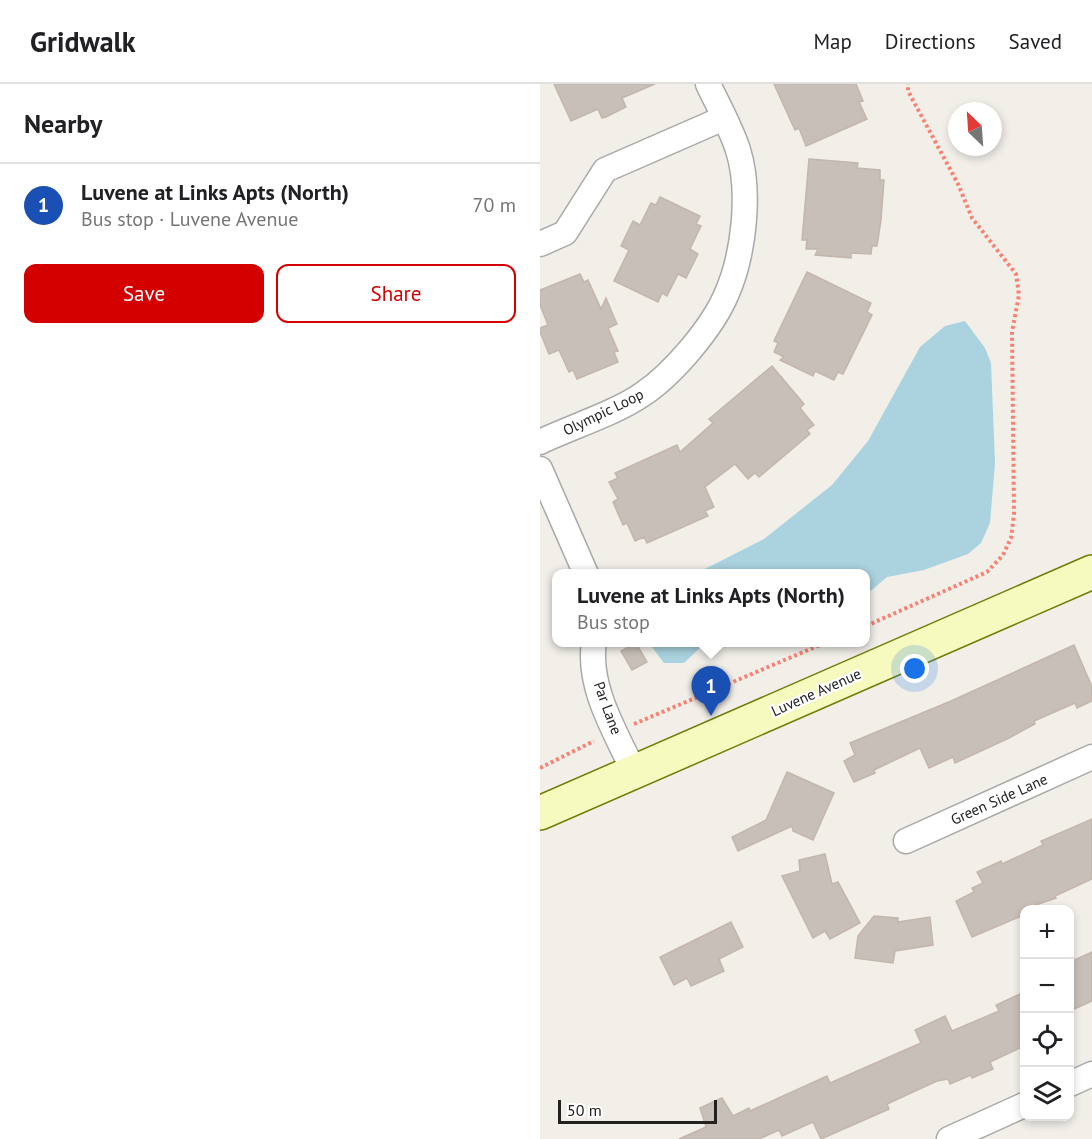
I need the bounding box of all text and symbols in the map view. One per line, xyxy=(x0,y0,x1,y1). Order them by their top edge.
text: Gridwalk xyxy=(30,23,136,60)
text: Map xyxy=(813,28,852,55)
text: Directions xyxy=(885,28,976,55)
text: Saved xyxy=(1009,28,1062,55)
north arrow xyxy=(948,102,1002,156)
text: Nearby xyxy=(24,107,102,140)
text: Luvene at Links Apts (North) xyxy=(81,178,349,206)
text: 1 xyxy=(38,192,49,218)
text: 70 m xyxy=(473,192,516,218)
text: Bus stop · Luvene Avenue xyxy=(81,206,298,232)
button: Save xyxy=(24,264,264,323)
button: Share xyxy=(276,264,516,323)
street label: Olympic Loop xyxy=(560,384,646,440)
popup xyxy=(552,569,870,647)
text: Luvene at Links Apts (North) xyxy=(577,581,845,609)
text: Bus stop xyxy=(577,609,650,635)
your location xyxy=(900,654,929,683)
street label: Luvene Avenue xyxy=(768,664,864,720)
pin: 1 xyxy=(692,666,730,716)
street label: Par Lane xyxy=(590,679,626,737)
street label: Green Side Lane xyxy=(948,769,1050,829)
map controls xyxy=(1020,905,1074,1121)
button: + xyxy=(1020,905,1074,959)
button: − xyxy=(1020,959,1074,1013)
button: locate xyxy=(1020,1013,1074,1067)
button: layers xyxy=(1020,1067,1074,1121)
scale bar xyxy=(558,1097,717,1124)
text: 50 m xyxy=(567,1100,602,1120)

